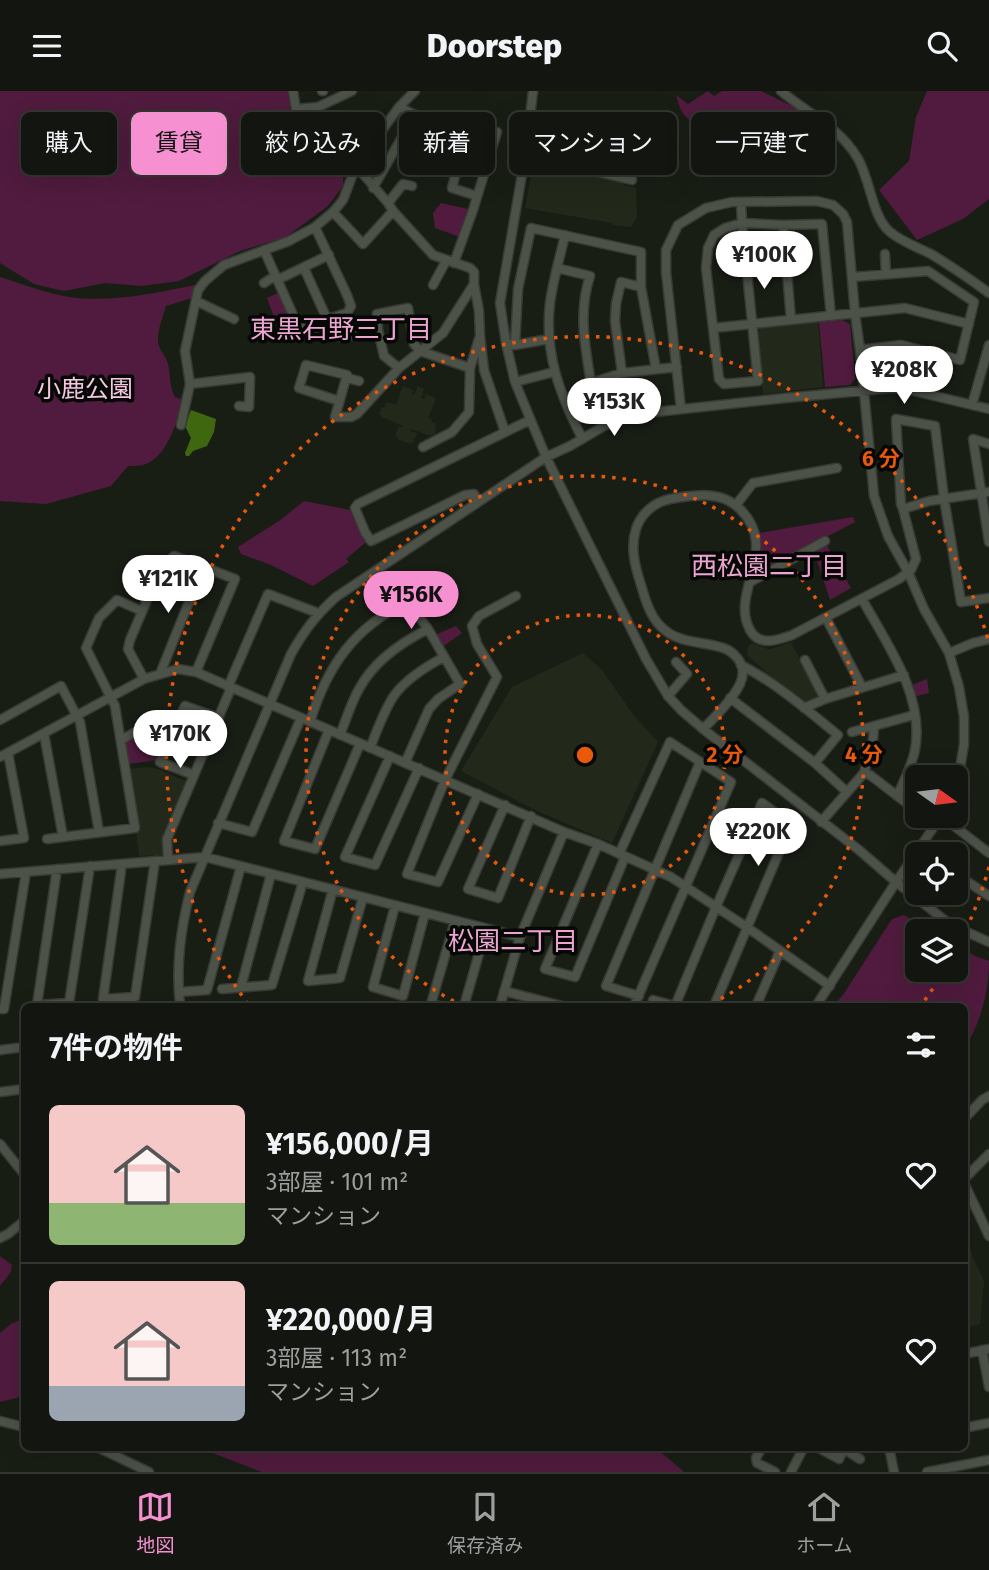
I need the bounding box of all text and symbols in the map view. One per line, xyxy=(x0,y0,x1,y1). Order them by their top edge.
icon: menu xyxy=(28,27,66,65)
text: Doorstep xyxy=(427,27,562,65)
icon: search xyxy=(923,27,961,65)
chip: 購入 xyxy=(21,112,117,175)
chip: 賃貸 xyxy=(131,112,227,175)
chip: 絞り込み xyxy=(241,112,385,175)
chip: 新着 xyxy=(399,112,495,175)
chip: マンション xyxy=(509,112,677,175)
chip: 一戸建て xyxy=(691,112,835,175)
pin: ¥100K xyxy=(715,231,813,291)
text: ¥100K xyxy=(732,240,796,268)
district label: 東黒石野三丁目 xyxy=(250,314,432,345)
pin: ¥208K xyxy=(855,347,953,406)
text: ¥208K xyxy=(871,355,937,383)
park label: 小鹿公園 xyxy=(37,375,133,403)
pin: ¥153K xyxy=(565,379,663,438)
text: ¥153K xyxy=(583,387,645,415)
text: 6 分 xyxy=(862,446,900,472)
district label: 西松園二丁目 xyxy=(691,551,847,582)
pin: ¥121K xyxy=(119,555,217,615)
text: ¥121K xyxy=(138,564,198,592)
pin: ¥156K xyxy=(362,571,460,631)
text: ¥156K xyxy=(380,580,442,608)
pin: ¥170K xyxy=(131,711,229,770)
text: ¥170K xyxy=(149,719,211,747)
text: 2 分 xyxy=(707,742,743,768)
text: 4 分 xyxy=(845,742,883,768)
centre of rings xyxy=(573,743,597,767)
north arrow xyxy=(905,765,968,828)
map controls xyxy=(905,765,968,982)
pin: ¥220K xyxy=(709,809,807,868)
text: ¥220K xyxy=(726,817,790,845)
button: locate xyxy=(905,842,968,905)
button: layers xyxy=(905,919,968,982)
district label: 松園二丁目 xyxy=(448,926,578,957)
icon: filters xyxy=(902,1026,940,1064)
text: 7件の物件 xyxy=(49,1030,183,1066)
text: ¥156,000/月 xyxy=(266,1126,434,1162)
icon: home xyxy=(105,1133,189,1217)
icon: heart xyxy=(902,1156,940,1194)
text: 3部屋 · 101 m² xyxy=(266,1168,408,1196)
text: マンション xyxy=(266,1202,381,1230)
text: ¥220,000/月 xyxy=(266,1302,436,1338)
icon: home xyxy=(105,1309,189,1393)
icon: heart xyxy=(902,1332,940,1370)
text: 3部屋 · 113 m² xyxy=(266,1344,407,1372)
text: マンション xyxy=(266,1378,381,1406)
tab: 地図 xyxy=(136,1488,174,1557)
tab: 保存済み xyxy=(447,1488,523,1557)
tab: ホーム xyxy=(796,1488,853,1557)

